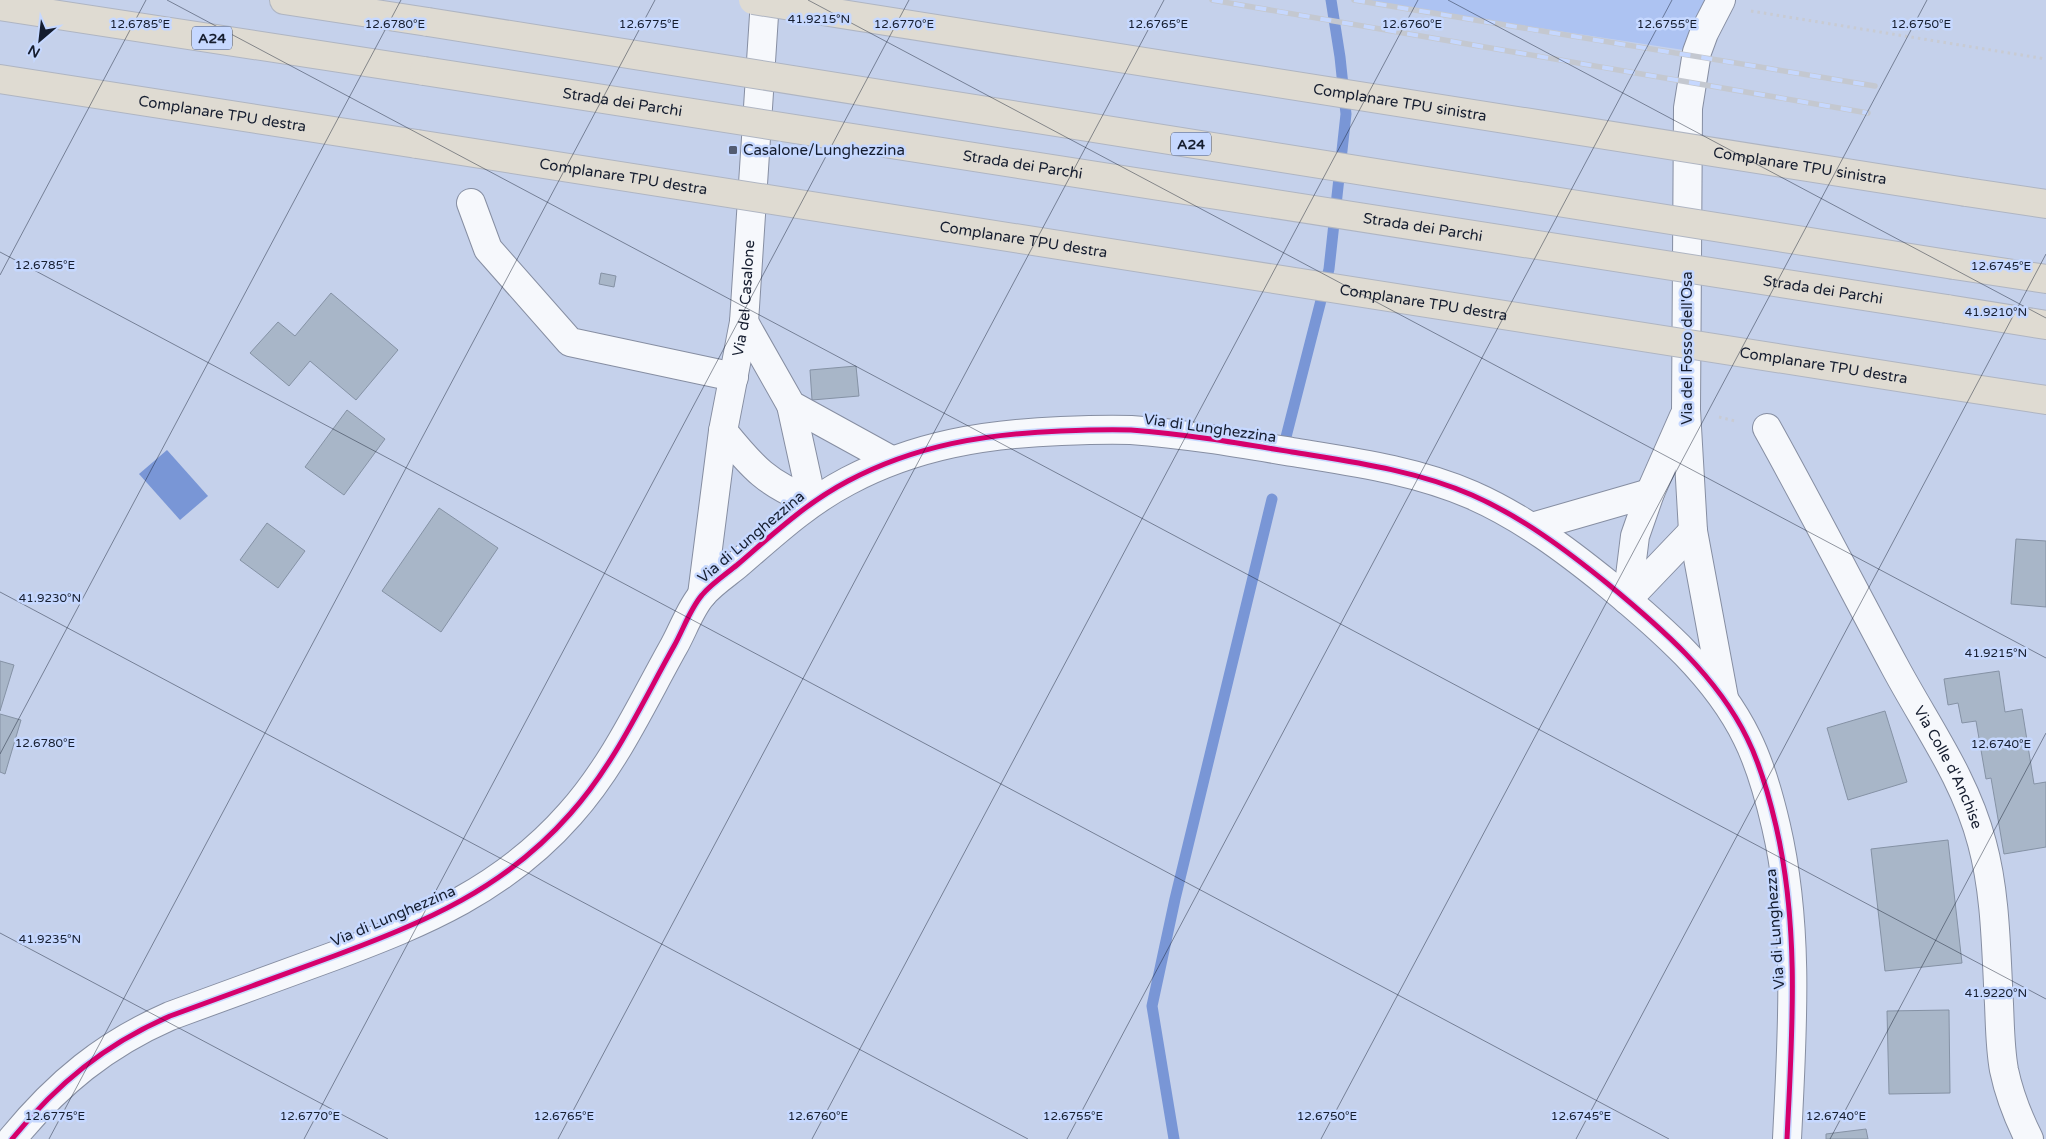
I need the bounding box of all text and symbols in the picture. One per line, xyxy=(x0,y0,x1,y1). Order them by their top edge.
text: 41.9215°N xyxy=(788,12,850,26)
north arrow xyxy=(15,15,65,65)
text: 12.6785°E xyxy=(110,17,170,31)
text: 12.6780°E xyxy=(365,17,426,31)
text: 12.6775°E xyxy=(619,17,679,31)
text: 12.6770°E xyxy=(874,17,935,31)
text: 12.6765°E xyxy=(1128,17,1188,31)
text: 12.6760°E xyxy=(1382,17,1443,31)
text: 12.6755°E xyxy=(1637,17,1697,31)
text: 12.6750°E xyxy=(1891,17,1952,31)
road number: A24 xyxy=(192,26,232,49)
text: N xyxy=(25,41,43,61)
street label: Complanare TPU sinistra xyxy=(1312,80,1488,125)
street label: Strada dei Parchi xyxy=(562,84,684,120)
street label: Complanare TPU destra xyxy=(137,92,308,136)
road number: A24 xyxy=(1171,132,1211,156)
place label: Casalone/Lunghezzina xyxy=(743,141,905,159)
street label: Complanare TPU sinistra xyxy=(1712,143,1888,188)
marker: Casalone/Lunghezzina xyxy=(727,144,739,156)
street label: Strada dei Parchi xyxy=(962,146,1084,183)
street label: Complanare TPU destra xyxy=(538,154,709,199)
street label: Strada dei Parchi xyxy=(1362,209,1484,245)
street label: Complanare TPU destra xyxy=(938,217,1109,262)
street label: Via del Casalone xyxy=(729,239,758,358)
text: 12.6785°E xyxy=(15,258,75,272)
text: 12.6745°E xyxy=(1971,259,2031,273)
street label: Via del Fosso dell'Osa xyxy=(1678,271,1696,425)
street label: Strada dei Parchi xyxy=(1762,271,1884,308)
street label: Complanare TPU destra xyxy=(1338,280,1509,325)
text: 41.9210°N xyxy=(1965,305,2027,319)
street label: Complanare TPU destra xyxy=(1738,343,1909,387)
street label: Via di Lunghezzina xyxy=(1143,410,1277,446)
street label: Via di Lunghezzina xyxy=(694,487,808,587)
text: 41.9230°N xyxy=(19,591,81,605)
text: 41.9215°N xyxy=(1965,646,2027,660)
street label: Via Colle d'Anchise xyxy=(1910,703,1986,831)
text: 12.6780°E xyxy=(15,736,76,750)
text: 12.6740°E xyxy=(1971,737,2032,751)
street label: Via di Lunghezza xyxy=(1762,868,1788,990)
street label: Via di Lunghezzina xyxy=(328,882,458,950)
text: 41.9235°N xyxy=(19,932,81,946)
text: 41.9220°N xyxy=(1965,986,2027,1000)
text: 12.6775°E xyxy=(25,1109,85,1123)
text: 12.6770°E xyxy=(280,1109,341,1123)
text: 12.6765°E xyxy=(534,1109,594,1123)
text: 12.6760°E xyxy=(788,1109,849,1123)
text: 12.6755°E xyxy=(1043,1109,1103,1123)
text: 12.6750°E xyxy=(1297,1109,1358,1123)
text: 12.6745°E xyxy=(1551,1109,1611,1123)
text: 12.6740°E xyxy=(1806,1109,1867,1123)

